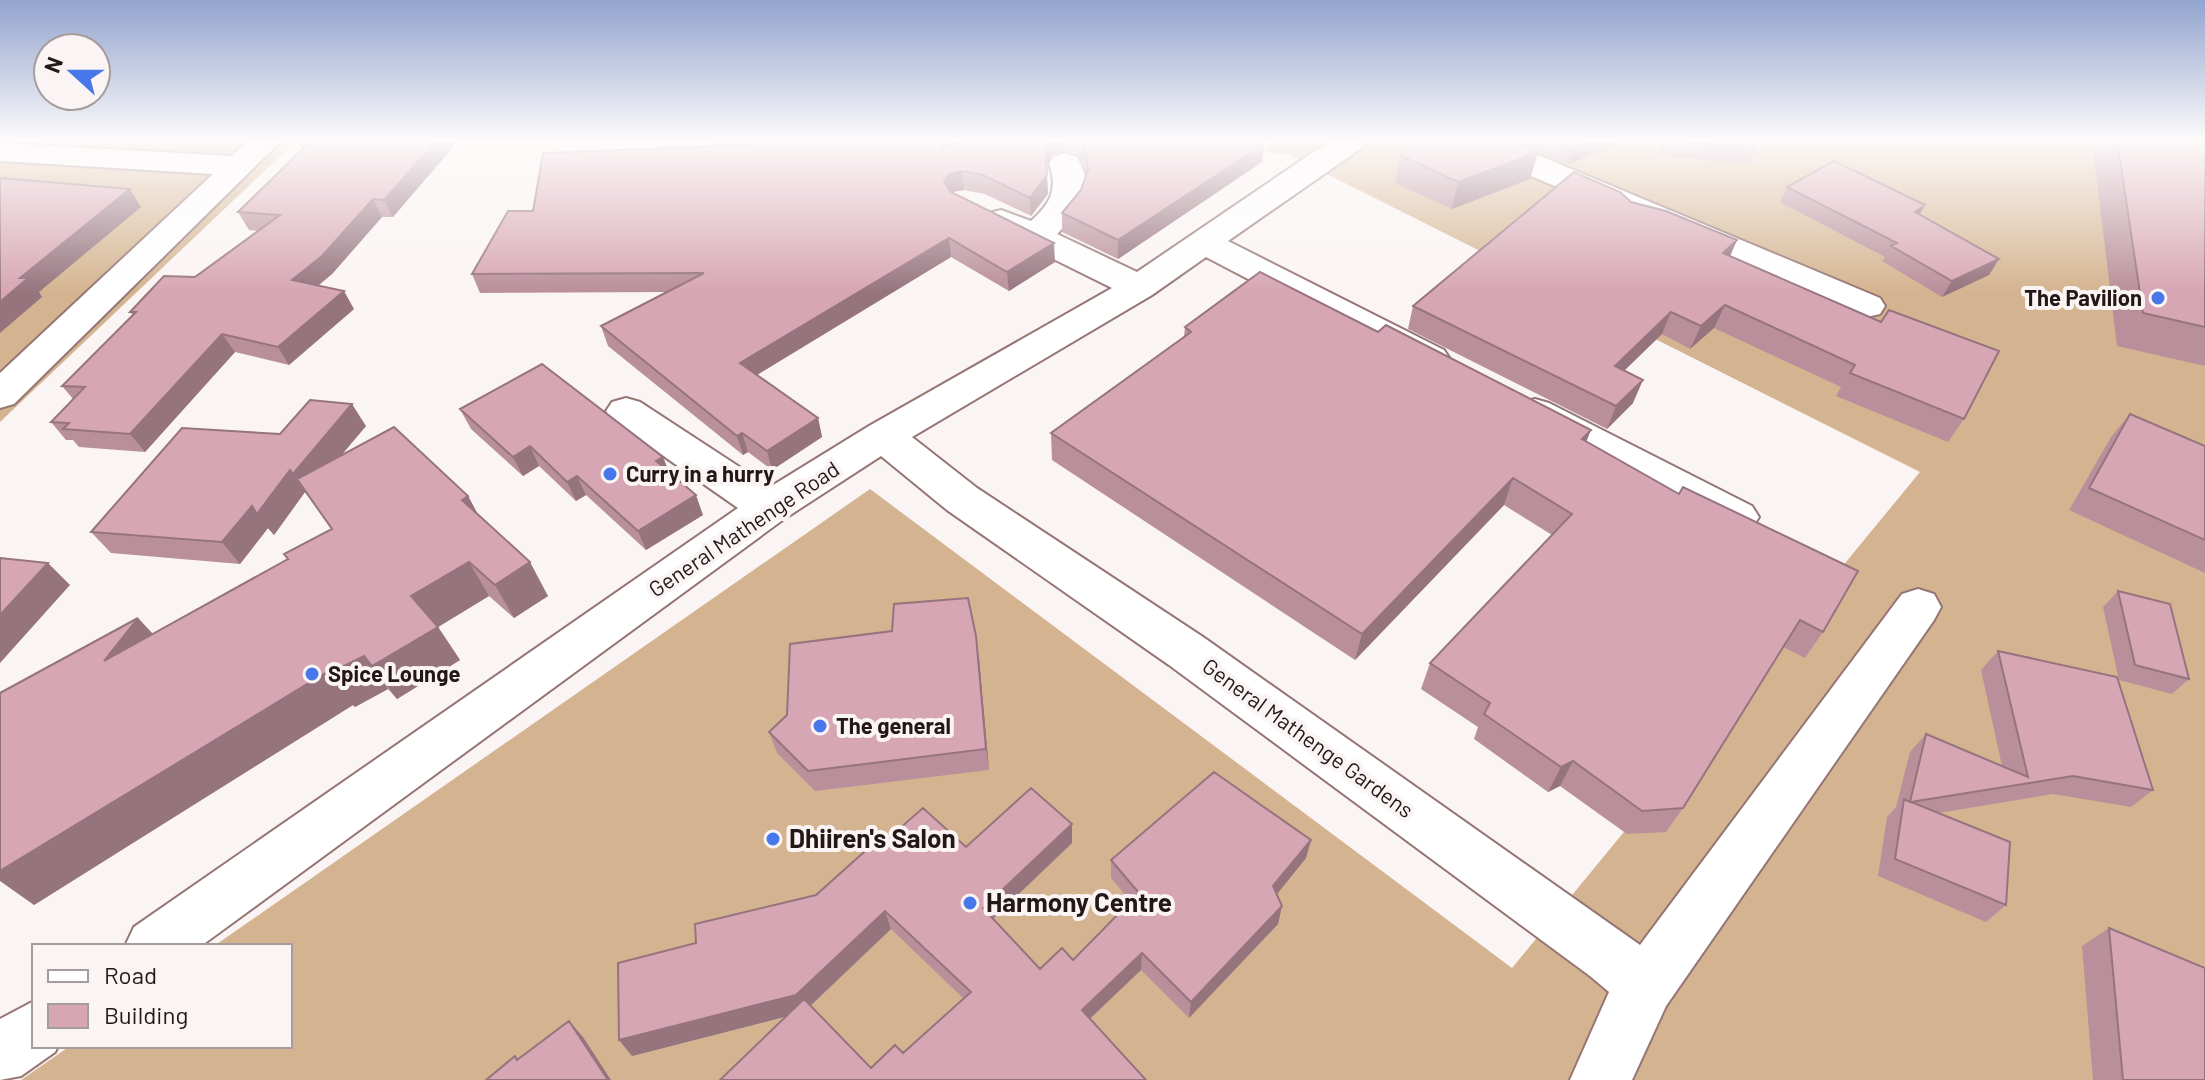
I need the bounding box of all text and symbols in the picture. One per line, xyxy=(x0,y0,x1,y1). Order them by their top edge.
north arrow xyxy=(32,32,112,112)
text: N xyxy=(38,53,67,76)
place label: The Pavilion xyxy=(2024,284,2142,310)
marker: The Pavilion xyxy=(2149,289,2167,307)
street label: General Mathenge Road xyxy=(643,455,844,602)
place label: Curry in a hurry xyxy=(626,460,774,486)
marker: Curry in a hurry xyxy=(601,465,619,483)
street label: General Mathenge Gardens xyxy=(1198,652,1419,822)
place label: Spice Lounge xyxy=(328,660,460,686)
marker: Spice Lounge xyxy=(303,665,321,683)
place label: The general xyxy=(836,712,951,738)
marker: The general xyxy=(811,717,829,735)
place label: Dhiiren's Salon xyxy=(789,822,956,853)
marker: Dhiiren's Salon xyxy=(764,830,782,848)
place label: Harmony Centre xyxy=(986,886,1172,917)
marker: Harmony Centre xyxy=(961,894,979,912)
legend xyxy=(32,944,292,1048)
text: Road xyxy=(104,960,157,989)
text: Building xyxy=(104,1000,188,1029)

